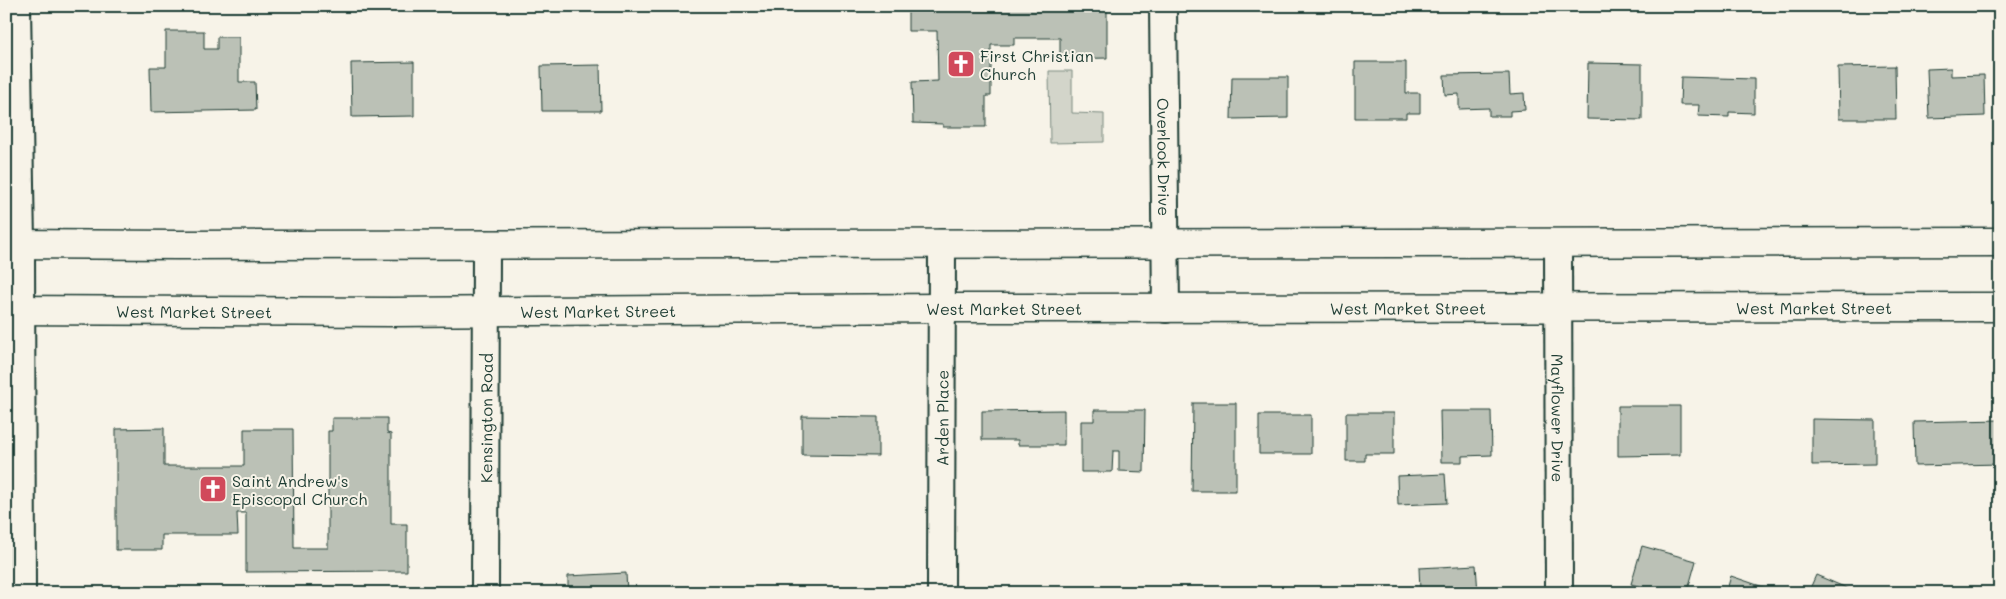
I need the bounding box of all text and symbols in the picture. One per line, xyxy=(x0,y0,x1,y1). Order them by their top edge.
place label: First Christian Church xyxy=(980,45,1094,84)
church icon: First Christian Church xyxy=(946,49,976,79)
street label: Overlook Drive xyxy=(1153,98,1176,216)
street label: West Market Street xyxy=(926,297,1082,319)
street label: West Market Street xyxy=(1330,297,1486,318)
street label: West Market Street xyxy=(1736,297,1892,318)
street label: West Market Street xyxy=(520,299,676,322)
street label: West Market Street xyxy=(116,300,272,322)
street label: Kensington Road xyxy=(475,353,496,483)
street label: Mayflower Drive xyxy=(1548,354,1569,482)
street label: Arden Place xyxy=(931,370,952,466)
place label: Saint Andrew's Episcopal Church xyxy=(232,470,367,509)
church icon: Saint Andrew's Episcopal Church xyxy=(198,474,228,504)

